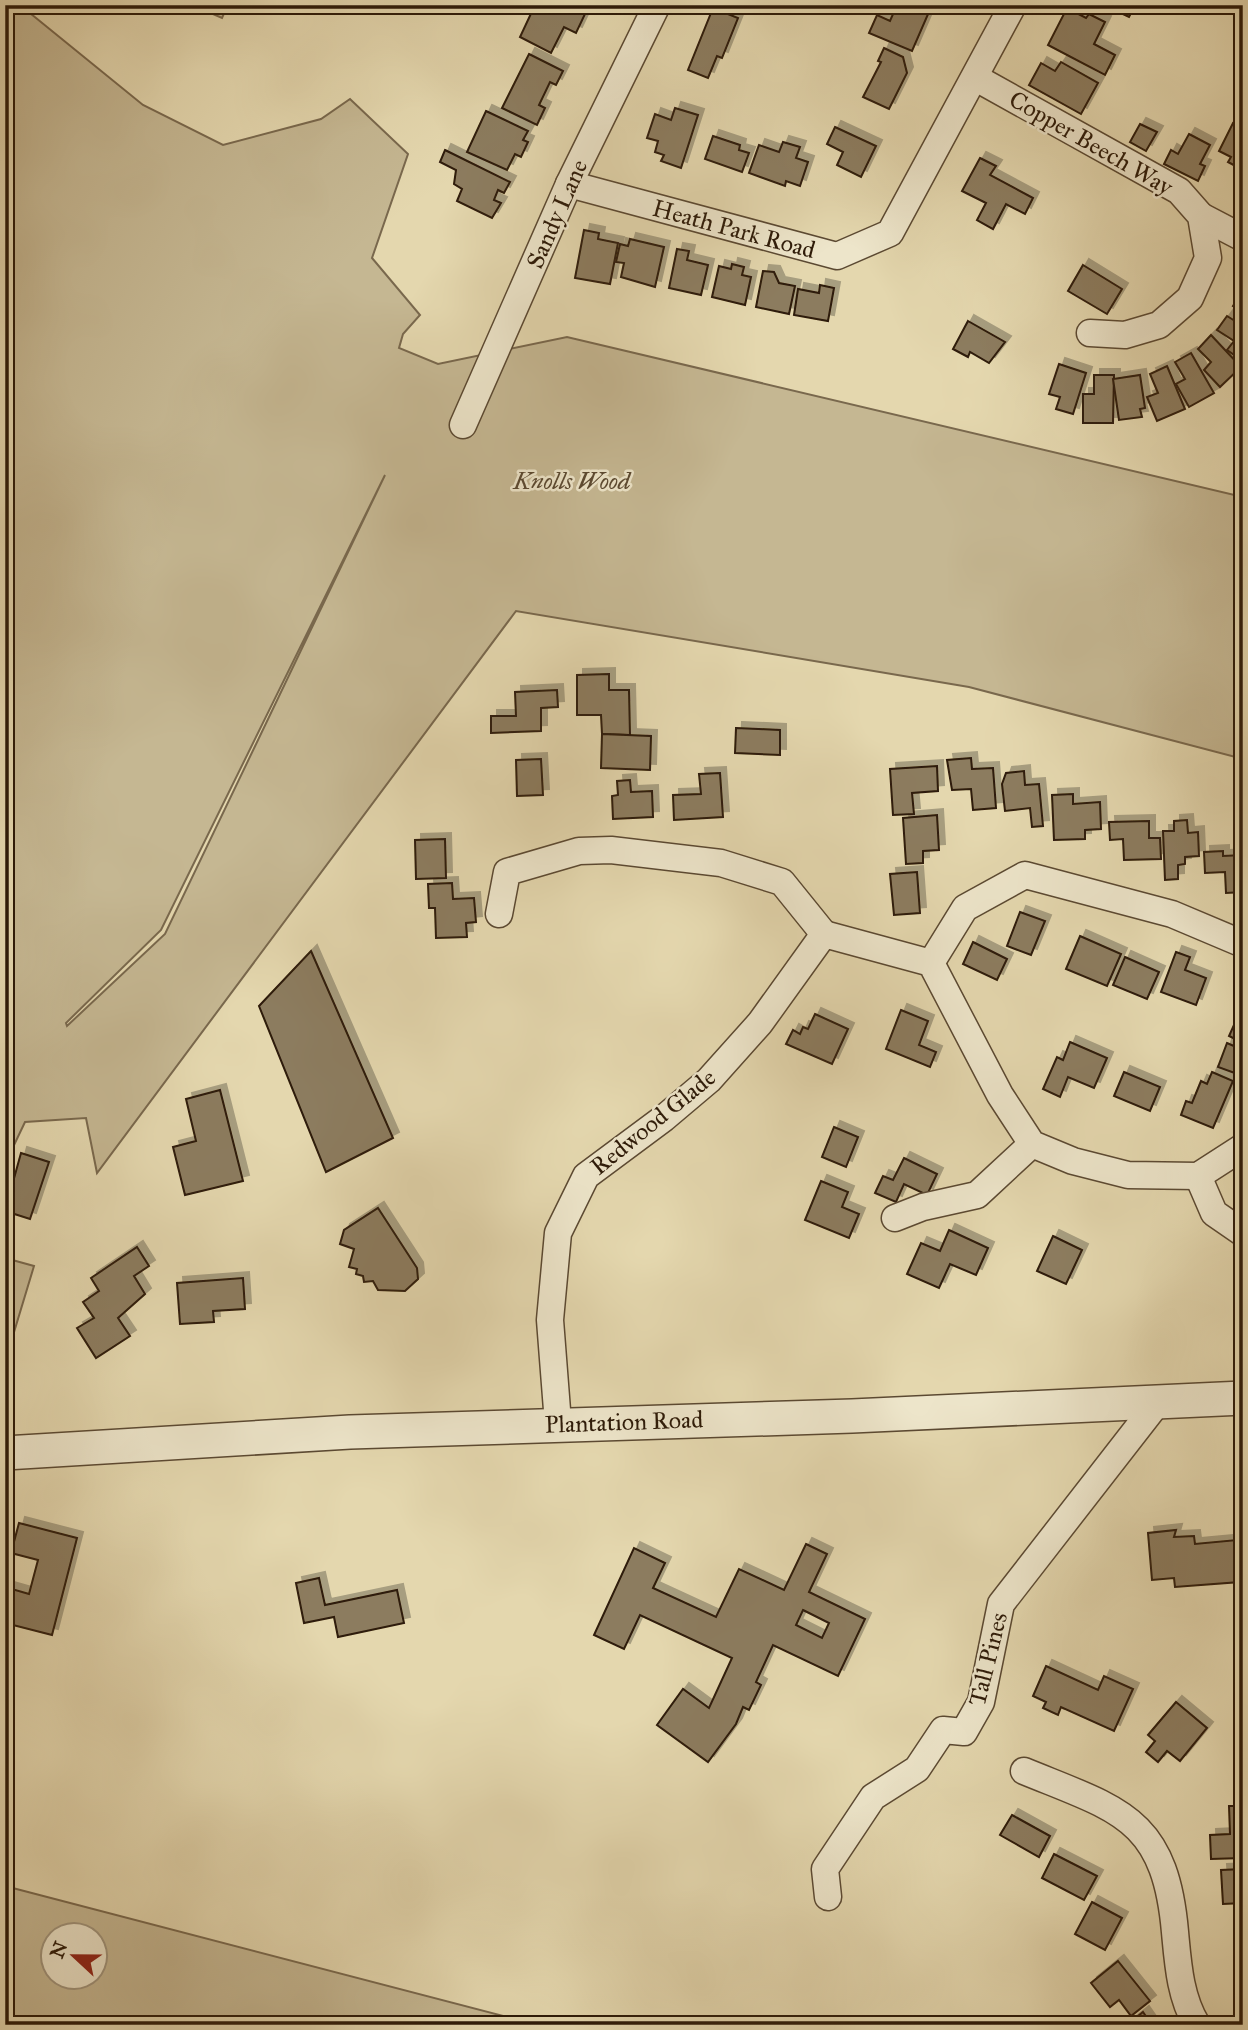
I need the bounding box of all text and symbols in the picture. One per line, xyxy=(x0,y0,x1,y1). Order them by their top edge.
street label: Copper Beech Way xyxy=(1004,84,1179,202)
street label: Sandy Lane xyxy=(520,155,594,273)
street label: Heath Park Road xyxy=(649,193,819,265)
park label: Knolls Wood xyxy=(513,466,632,496)
street label: Redwood Glade xyxy=(584,1062,722,1182)
street label: Plantation Road xyxy=(544,1404,704,1440)
street label: Tall Pines xyxy=(962,1609,1014,1709)
north arrow xyxy=(38,1922,108,1992)
text: N xyxy=(45,1938,72,1962)

